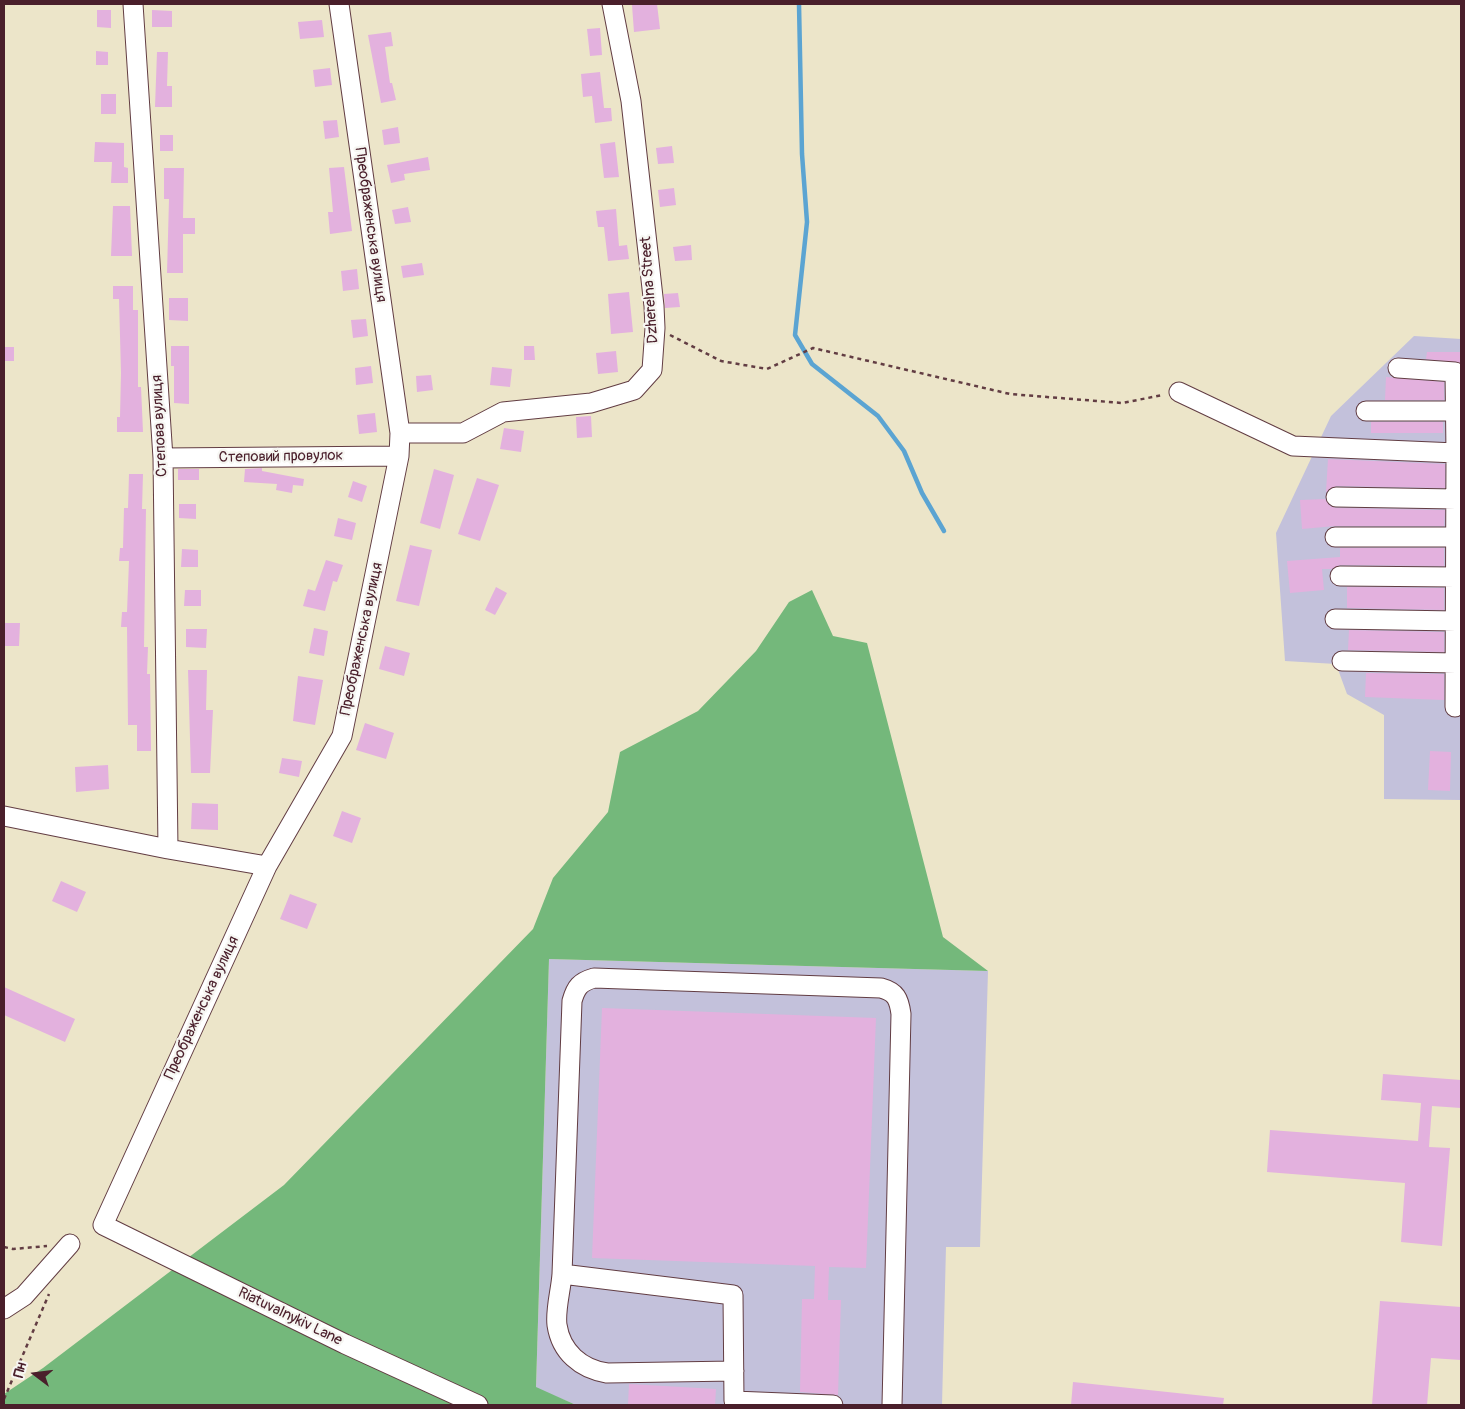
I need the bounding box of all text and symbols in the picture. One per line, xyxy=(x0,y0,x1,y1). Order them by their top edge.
street label: Преображенська вулиця xyxy=(350,147,390,303)
street label: Dzherelna Street xyxy=(637,236,663,344)
street label: Степова вулиця xyxy=(148,374,172,478)
street label: Степовий провулок xyxy=(219,447,343,467)
street label: Преображенська вулиця xyxy=(337,561,387,717)
street label: Преображенська вулиця xyxy=(161,934,243,1082)
street label: Riatuvalnykiv Lane xyxy=(235,1284,345,1350)
north arrow xyxy=(10,1349,60,1399)
text: Пн xyxy=(10,1360,30,1380)

